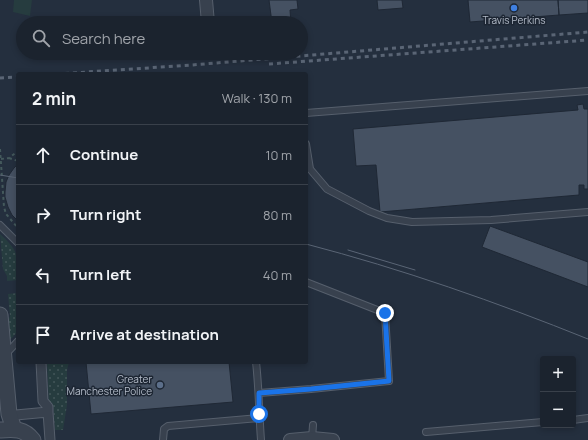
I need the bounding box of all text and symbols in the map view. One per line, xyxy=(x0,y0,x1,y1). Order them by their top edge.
marker: Travis Perkins xyxy=(509,3,519,13)
place label: Travis Perkins xyxy=(483,13,545,27)
search box xyxy=(16,16,308,60)
icon: search xyxy=(30,27,52,49)
text: Search here xyxy=(62,28,145,49)
text: 2 min xyxy=(32,87,76,110)
text: Walk · 130 m xyxy=(222,89,292,107)
icon: ahead xyxy=(32,144,54,166)
text: Continue xyxy=(70,144,138,165)
text: 10 m xyxy=(265,146,292,164)
icon: right xyxy=(32,204,54,226)
text: Turn right xyxy=(70,204,141,225)
text: 80 m xyxy=(263,206,292,224)
icon: left xyxy=(32,264,54,286)
text: Turn left xyxy=(70,264,132,285)
text: 40 m xyxy=(263,266,292,284)
route end xyxy=(376,304,394,322)
icon: arrive xyxy=(32,324,54,346)
text: Arrive at destination xyxy=(70,324,219,345)
map controls xyxy=(540,356,576,428)
button: + xyxy=(540,356,576,392)
place label: Greater Manchester Police xyxy=(66,372,152,398)
marker: Greater Manchester Police xyxy=(155,380,165,390)
button: − xyxy=(540,392,576,428)
route start xyxy=(250,405,268,423)

